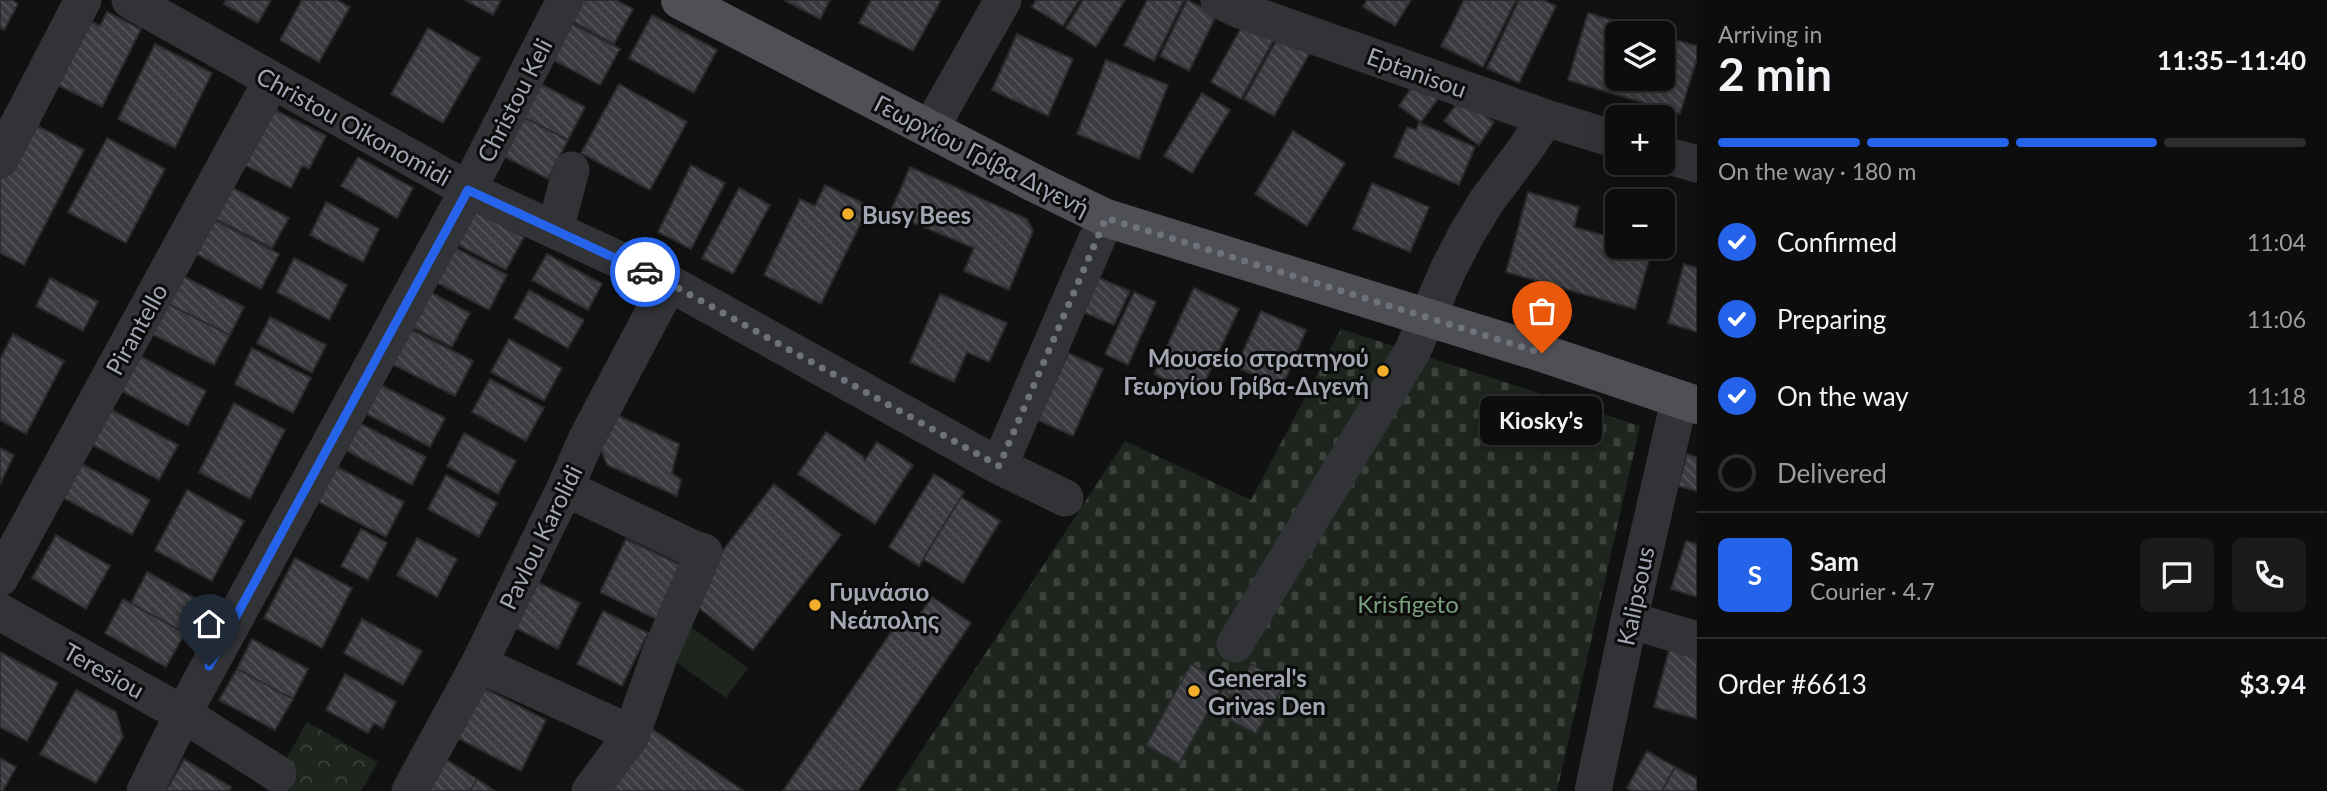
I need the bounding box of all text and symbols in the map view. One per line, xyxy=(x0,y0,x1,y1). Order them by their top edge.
text: Arriving in xyxy=(1718,20,1822,48)
map controls xyxy=(1605,21,1675,259)
button: layers xyxy=(1605,21,1675,91)
street label: Christou Keli xyxy=(470,33,558,167)
street label: Eptanisou xyxy=(1363,41,1471,103)
text: 11:35–11:40 xyxy=(2157,44,2306,76)
text: 2 min xyxy=(1718,46,1832,101)
street label: Christou Oikonomidi xyxy=(252,61,456,191)
street label: Γεωργίου Γρίβα Διγενή xyxy=(870,88,1094,222)
button: + xyxy=(1605,105,1675,175)
text: On the way · 180 m xyxy=(1718,157,1917,185)
button: − xyxy=(1605,189,1675,259)
place label: Busy Bees xyxy=(862,200,971,229)
marker: Busy Bees xyxy=(840,206,856,222)
icon: check xyxy=(1718,223,1756,261)
text: Confirmed xyxy=(1777,226,1897,258)
text: 11:04 xyxy=(2247,228,2306,256)
courier xyxy=(610,237,680,307)
icon: car xyxy=(626,253,664,291)
street label: Pirantello xyxy=(99,278,173,380)
pin xyxy=(1512,281,1572,353)
icon: bag xyxy=(1523,292,1561,330)
icon: check xyxy=(1718,300,1756,338)
text: Preparing xyxy=(1777,303,1886,335)
text: 11:06 xyxy=(2247,305,2306,333)
place label: Μουσείο στρατηγού Γεωργίου Γρίβα-Διγενή xyxy=(1123,343,1369,400)
marker: Μουσείο στρατηγού Γεωργίου Γρίβα-Διγενή xyxy=(1375,363,1391,379)
icon: check xyxy=(1718,377,1756,415)
text: On the way xyxy=(1777,380,1909,412)
text: 11:18 xyxy=(2247,382,2306,410)
callout: Kiosky’s xyxy=(1481,395,1603,444)
text: Kiosky’s xyxy=(1499,406,1583,434)
text: Delivered xyxy=(1777,457,1887,489)
street label: Pavlou Karolidi xyxy=(493,460,587,614)
button: chat xyxy=(2140,538,2214,612)
button: phone xyxy=(2232,538,2306,612)
street label: Kalipsous xyxy=(1610,544,1660,648)
text: Sam xyxy=(1810,545,1859,577)
text: S xyxy=(1748,559,1762,591)
place label: Γυμνάσιο Νεάπολης xyxy=(829,577,940,634)
text: Courier · 4.7 xyxy=(1810,577,1935,605)
park label: Krisfigeto xyxy=(1357,589,1459,618)
pin xyxy=(179,594,239,666)
marker: Γυμνάσιο Νεάπολης xyxy=(807,597,823,613)
icon: home xyxy=(190,605,228,643)
street label: Teresiou xyxy=(58,636,150,704)
place label: General's Grivas Den xyxy=(1208,663,1326,720)
text: Order #6613 xyxy=(1718,668,1867,700)
text: $3.94 xyxy=(2240,668,2306,700)
marker: General's Grivas Den xyxy=(1186,683,1202,699)

